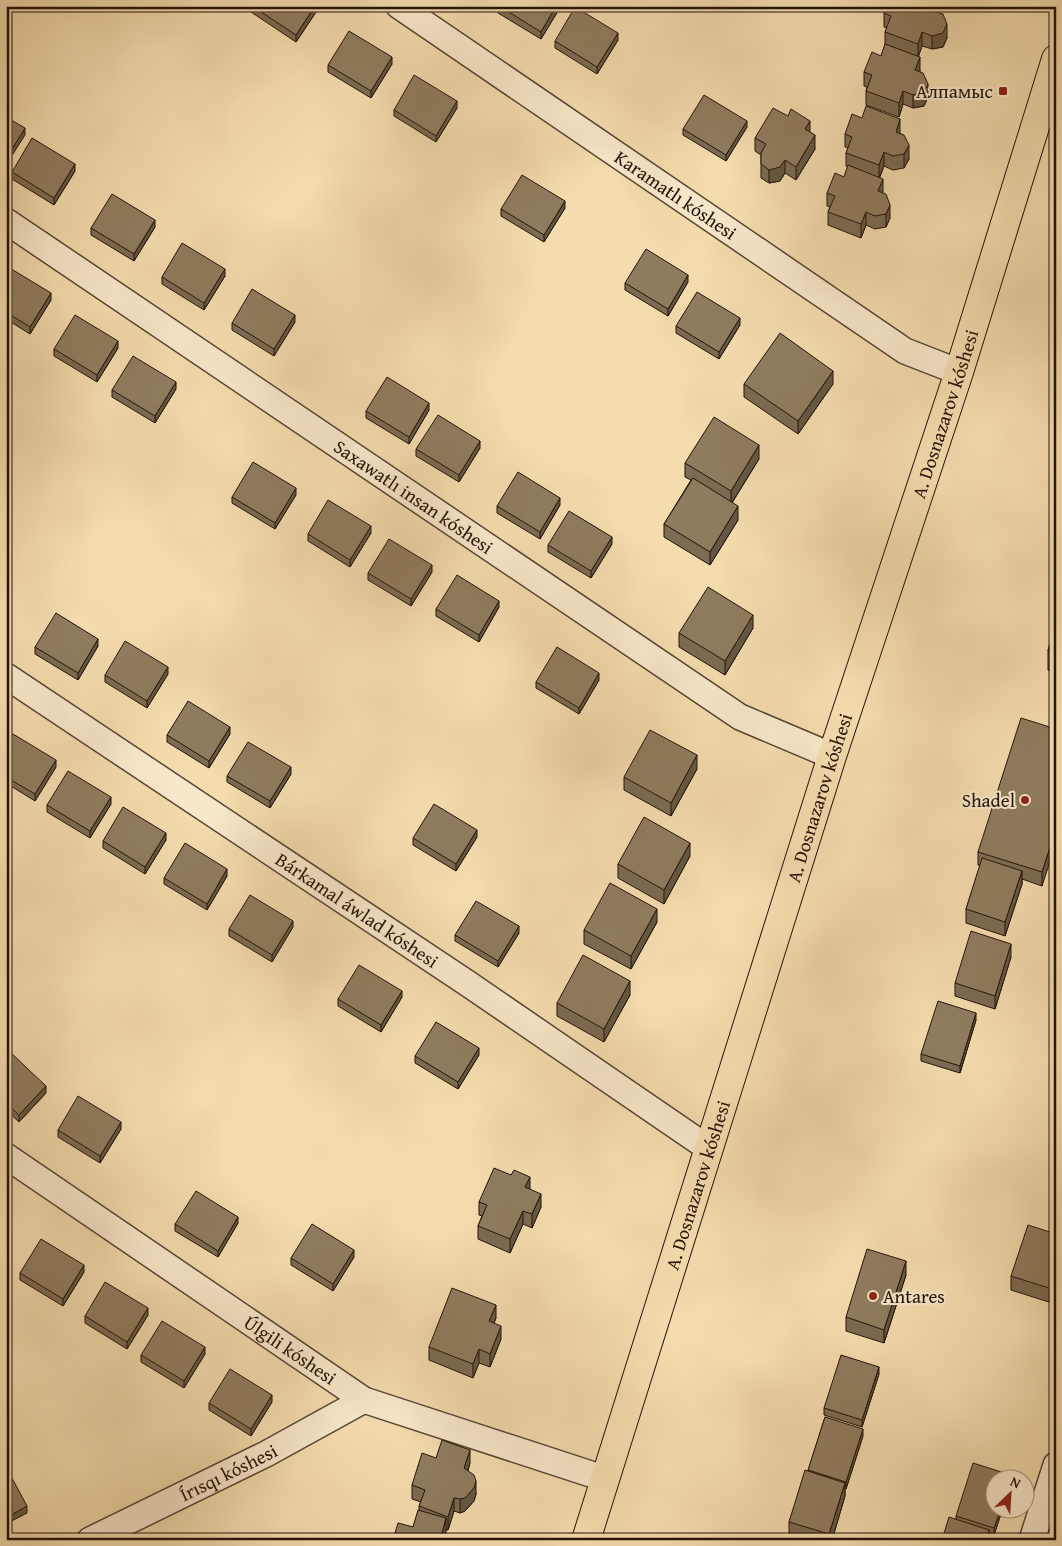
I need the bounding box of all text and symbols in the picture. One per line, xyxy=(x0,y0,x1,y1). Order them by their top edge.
place label: Алпамыс xyxy=(916,77,993,105)
marker: Алпамыс xyxy=(997,85,1009,97)
street label: Karamatlı kóshesi xyxy=(609,143,742,246)
street label: A. Dosnazarov kóshesi xyxy=(904,326,985,502)
street label: Saxawatlı insan kóshesi xyxy=(328,432,499,560)
street label: A. Dosnazarov kóshesi xyxy=(779,710,859,886)
place label: Shadel xyxy=(962,786,1015,814)
marker: Shadel xyxy=(1019,794,1031,806)
street label: Bárkamal áwlad kóshesi xyxy=(270,845,444,974)
street label: A. Dosnazarov kóshesi xyxy=(658,1097,737,1273)
place label: Antares xyxy=(883,1282,945,1310)
marker: Antares xyxy=(867,1290,879,1302)
street label: Úlgili kóshesi xyxy=(238,1308,342,1391)
street label: Írısqı kóshesi xyxy=(175,1436,282,1508)
north arrow xyxy=(984,1468,1034,1518)
text: N xyxy=(1007,1471,1025,1494)

